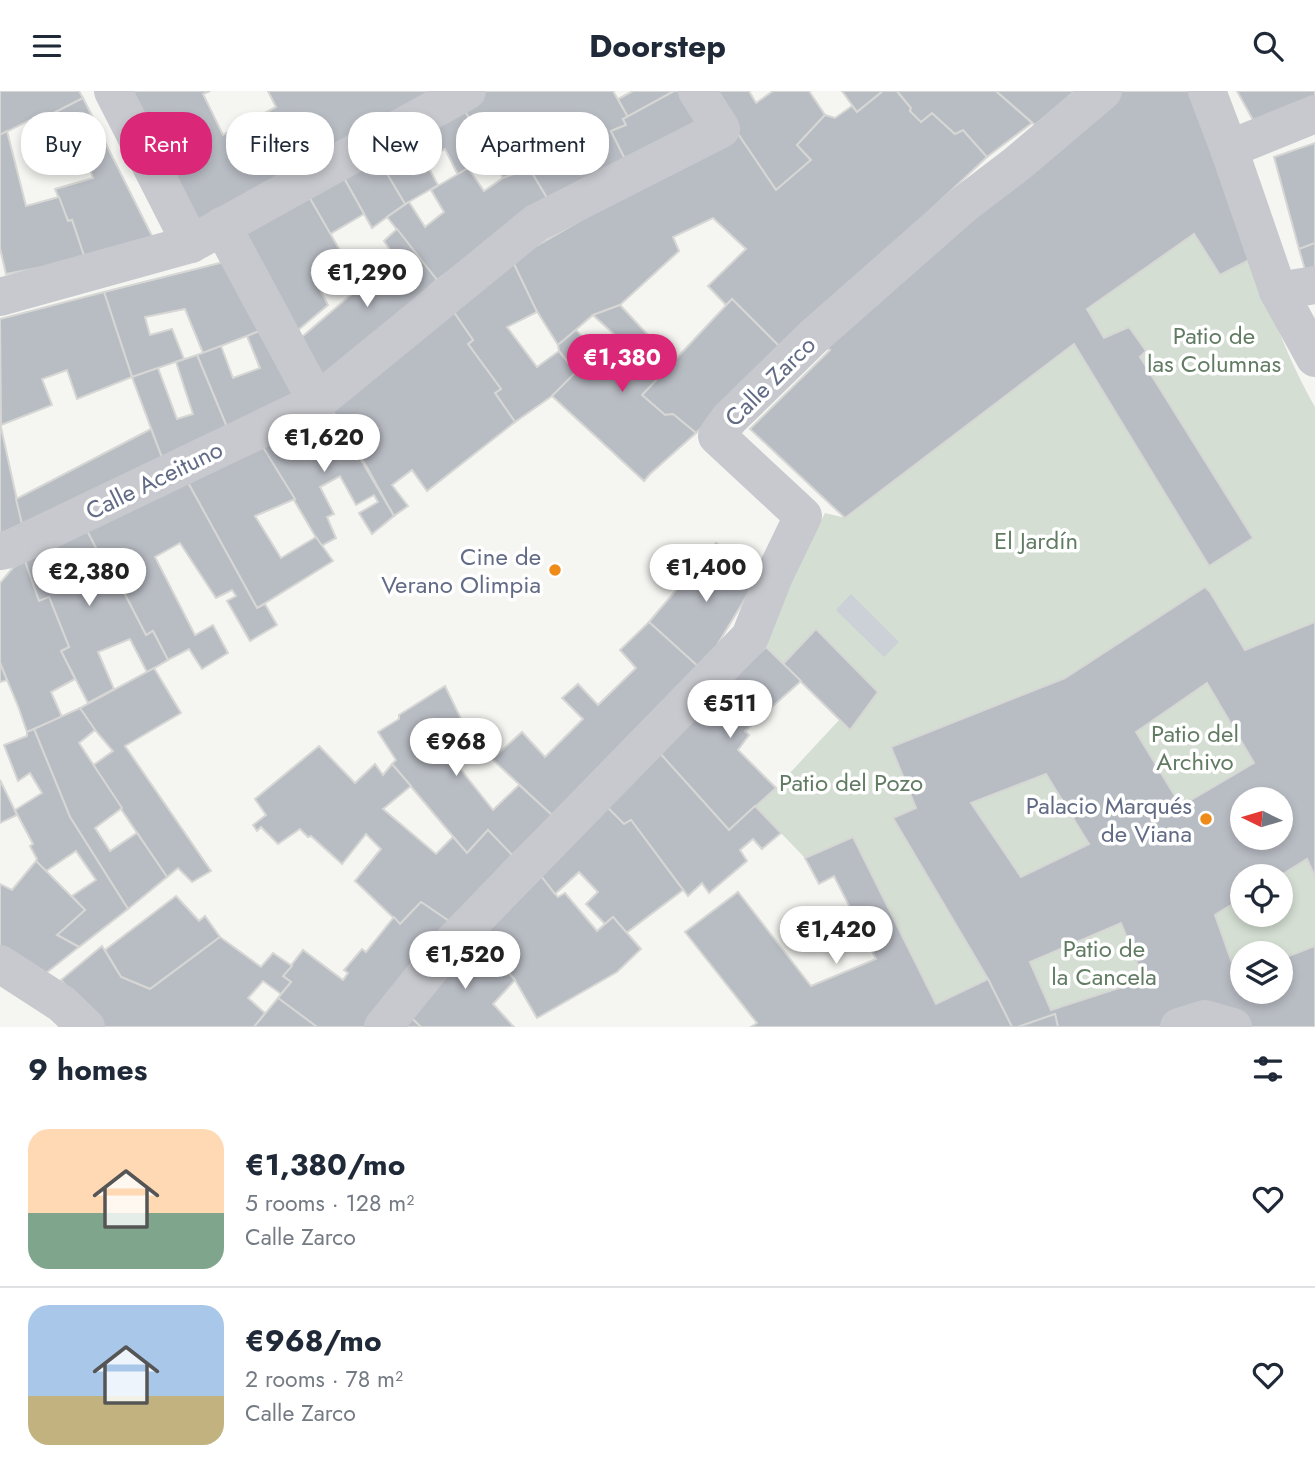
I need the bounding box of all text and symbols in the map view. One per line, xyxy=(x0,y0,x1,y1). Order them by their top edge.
text: Doorstep xyxy=(589,23,726,69)
icon: menu xyxy=(28,27,66,65)
icon: search xyxy=(1249,27,1287,65)
chip: Buy xyxy=(21,112,106,175)
chip: Rent xyxy=(120,112,212,175)
chip: Filters xyxy=(226,112,334,175)
chip: New xyxy=(348,112,442,175)
chip: Apartment xyxy=(456,112,609,175)
pin: €1,290 xyxy=(310,249,424,309)
text: €1,290 xyxy=(327,255,407,289)
park label: Patio de las Columnas xyxy=(1147,318,1281,381)
street label: Calle Zarco xyxy=(717,328,823,434)
pin: €1,380 xyxy=(565,335,679,394)
text: €1,380 xyxy=(583,340,661,374)
pin: €1,620 xyxy=(267,415,381,474)
text: €1,620 xyxy=(284,420,364,454)
street label: Calle Aceituno xyxy=(80,432,228,528)
park label: El Jardín xyxy=(994,523,1078,558)
place label: Cine de Verano Olimpia xyxy=(381,539,541,602)
pin: €1,400 xyxy=(649,545,763,604)
pin: €2,380 xyxy=(32,549,146,608)
text: €1,400 xyxy=(666,550,746,584)
text: €2,380 xyxy=(48,554,130,588)
marker: Cine de Verano Olimpia xyxy=(547,562,563,578)
pin: €511 xyxy=(689,681,771,740)
text: €511 xyxy=(703,686,757,720)
park label: Patio del Archivo xyxy=(1151,716,1239,779)
pin: €968 xyxy=(415,719,497,778)
text: €968 xyxy=(426,724,486,758)
park label: Patio del Pozo xyxy=(779,765,923,800)
north arrow xyxy=(1230,787,1293,851)
map controls xyxy=(1230,787,1293,1004)
place label: Palacio Marqués de Viana xyxy=(1026,788,1192,851)
marker: Palacio Marqués de Viana xyxy=(1198,811,1214,827)
button: locate xyxy=(1230,864,1293,927)
pin: €1,420 xyxy=(779,907,893,966)
text: €1,420 xyxy=(796,912,876,946)
park label: Patio de la Cancela xyxy=(1051,931,1157,994)
pin: €1,520 xyxy=(408,932,522,991)
text: €1,520 xyxy=(425,937,505,971)
button: layers xyxy=(1230,941,1293,1004)
text: 9 homes xyxy=(28,1048,147,1091)
icon: filters xyxy=(1249,1050,1287,1088)
text: €1,380/mo xyxy=(245,1143,405,1186)
icon: home xyxy=(84,1157,168,1241)
icon: heart xyxy=(1249,1180,1287,1218)
text: 5 rooms · 128 m² xyxy=(245,1186,414,1220)
text: Calle Zarco xyxy=(245,1220,356,1254)
text: €968/mo xyxy=(245,1319,382,1362)
icon: home xyxy=(84,1333,168,1417)
icon: heart xyxy=(1249,1356,1287,1394)
text: 2 rooms · 78 m² xyxy=(245,1362,403,1396)
text: Calle Zarco xyxy=(245,1396,356,1430)

